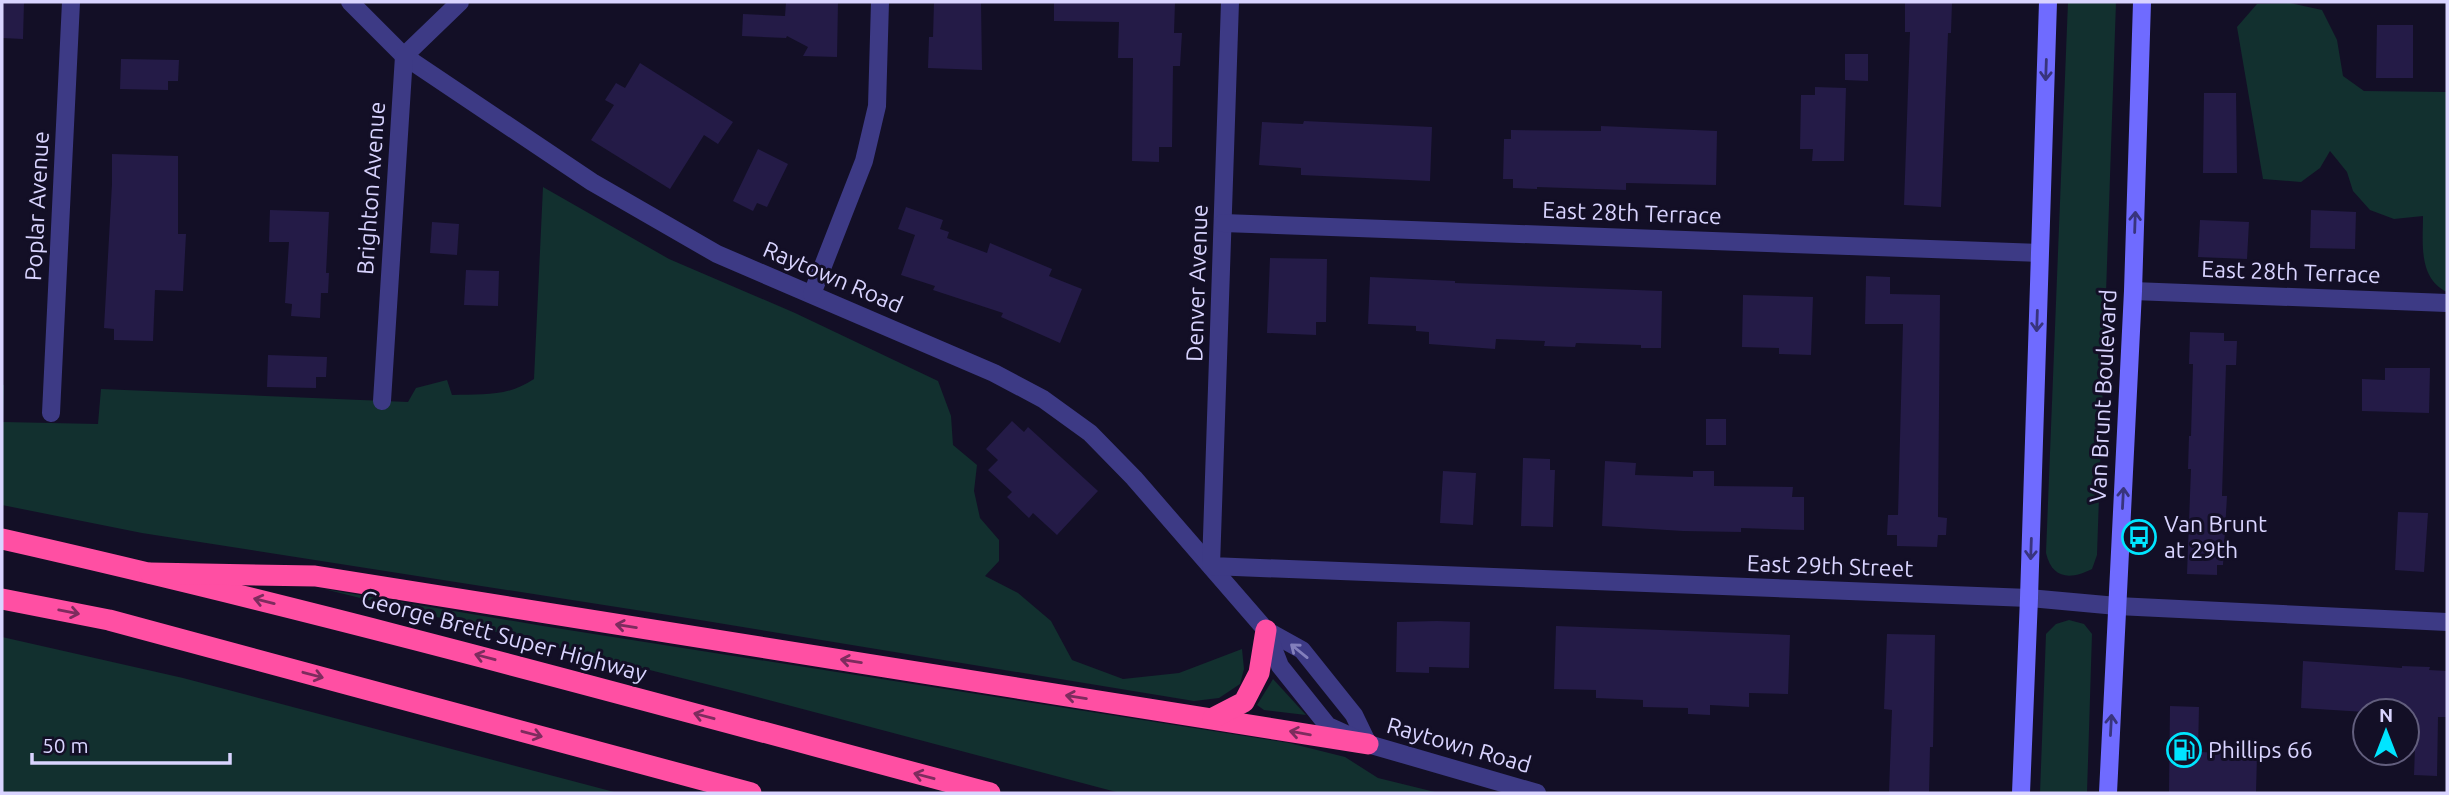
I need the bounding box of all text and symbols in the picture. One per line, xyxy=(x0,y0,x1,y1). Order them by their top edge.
one-way arrow xyxy=(2039,58,2052,81)
street label: Brighton Avenue xyxy=(352,100,389,275)
street label: Poplar Avenue xyxy=(20,131,53,281)
street label: East 28th Terrace xyxy=(1542,197,1722,228)
street label: Denver Avenue xyxy=(1181,204,1212,362)
one-way arrow xyxy=(2128,211,2142,234)
street label: Raytown Road xyxy=(760,236,907,317)
street label: East 28th Terrace xyxy=(2201,256,2381,287)
street label: Van Brunt Boulevard xyxy=(2084,289,2121,503)
one-way arrow xyxy=(2031,309,2044,332)
one-way arrow xyxy=(2116,487,2129,510)
place label: Van Brunt at 29th xyxy=(2164,511,2267,562)
bus stop icon: Van Brunt at 29th xyxy=(2120,518,2158,556)
one-way arrow xyxy=(2024,537,2038,560)
street label: East 29th Street xyxy=(1746,550,1914,581)
street label: George Brett Super Highway xyxy=(359,585,650,686)
one-way arrow xyxy=(253,594,276,607)
one-way arrow xyxy=(57,606,80,619)
one-way arrow xyxy=(616,619,638,632)
one-way arrow xyxy=(1290,643,1308,659)
one-way arrow xyxy=(474,650,496,663)
one-way arrow xyxy=(840,655,863,668)
one-way arrow xyxy=(301,669,323,682)
one-way arrow xyxy=(1065,690,1088,703)
north arrow xyxy=(2351,697,2421,767)
text: N xyxy=(2379,704,2393,726)
one-way arrow xyxy=(693,709,715,722)
street label: Raytown Road xyxy=(1384,712,1534,777)
one-way arrow xyxy=(2105,714,2118,737)
scale bar xyxy=(32,722,229,766)
one-way arrow xyxy=(1290,726,1312,739)
one-way arrow xyxy=(521,729,543,742)
fuel station icon: Phillips 66 xyxy=(2165,731,2203,769)
text: 50 m xyxy=(42,733,89,757)
place label: Phillips 66 xyxy=(2208,737,2313,762)
one-way arrow xyxy=(913,768,935,781)

